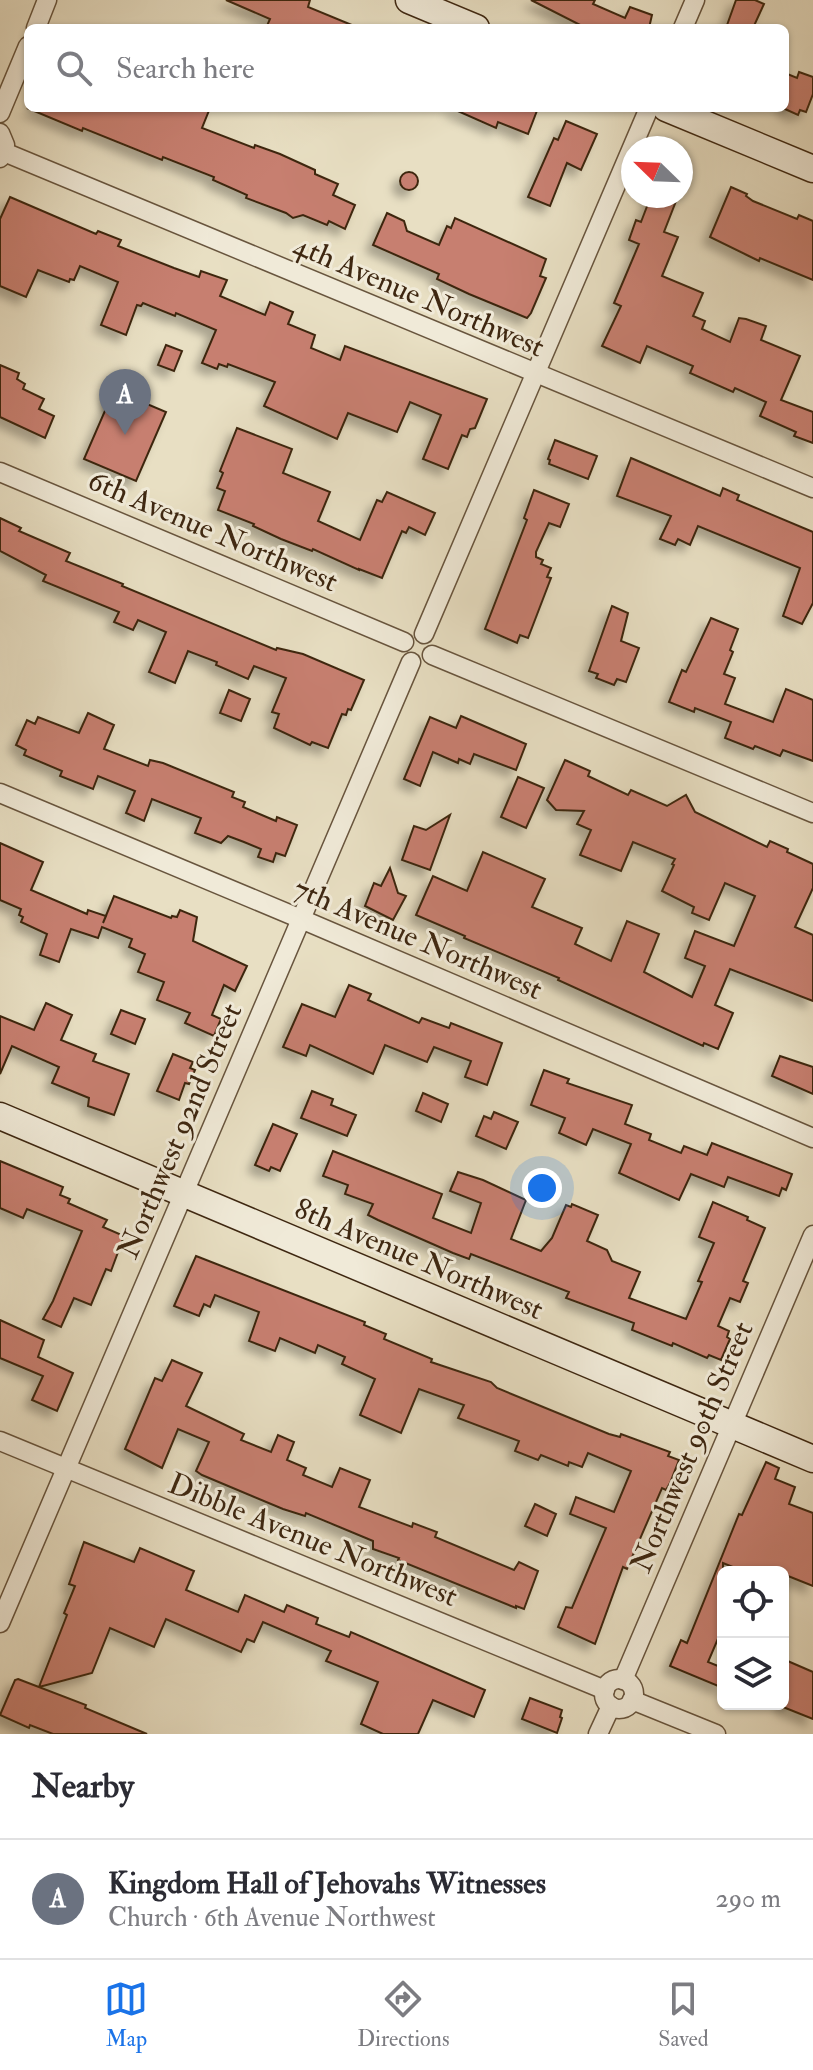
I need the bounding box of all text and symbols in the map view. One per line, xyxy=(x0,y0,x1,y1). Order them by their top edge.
search box xyxy=(24,24,789,112)
icon: search xyxy=(52,46,96,90)
text: Search here xyxy=(116,50,255,87)
north arrow xyxy=(621,136,693,208)
street label: 4th Avenue Northwest xyxy=(288,226,550,366)
pin: A xyxy=(99,369,151,435)
street label: 6th Avenue Northwest xyxy=(83,462,344,600)
street label: 7th Avenue Northwest xyxy=(288,870,548,1008)
street label: Northwest 92nd Street xyxy=(110,998,251,1264)
your location xyxy=(522,1168,562,1208)
street label: 8th Avenue Northwest xyxy=(289,1190,549,1328)
street label: Northwest 90th Street xyxy=(622,1316,762,1578)
street label: Dibble Avenue Northwest xyxy=(163,1465,463,1615)
map controls xyxy=(717,1566,789,1710)
button: locate xyxy=(717,1566,789,1638)
button: layers xyxy=(717,1638,789,1710)
text: Nearby xyxy=(32,1765,134,1808)
text: Kingdom Hall of Jehovahs Witnesses xyxy=(108,1865,546,1902)
text: A xyxy=(50,1883,66,1915)
text: 290 m xyxy=(716,1883,781,1915)
text: Church · 6th Avenue Northwest xyxy=(108,1902,436,1934)
tab: Map xyxy=(104,1977,148,2053)
tab: Directions xyxy=(357,1977,450,2053)
tab: Saved xyxy=(658,1977,709,2053)

